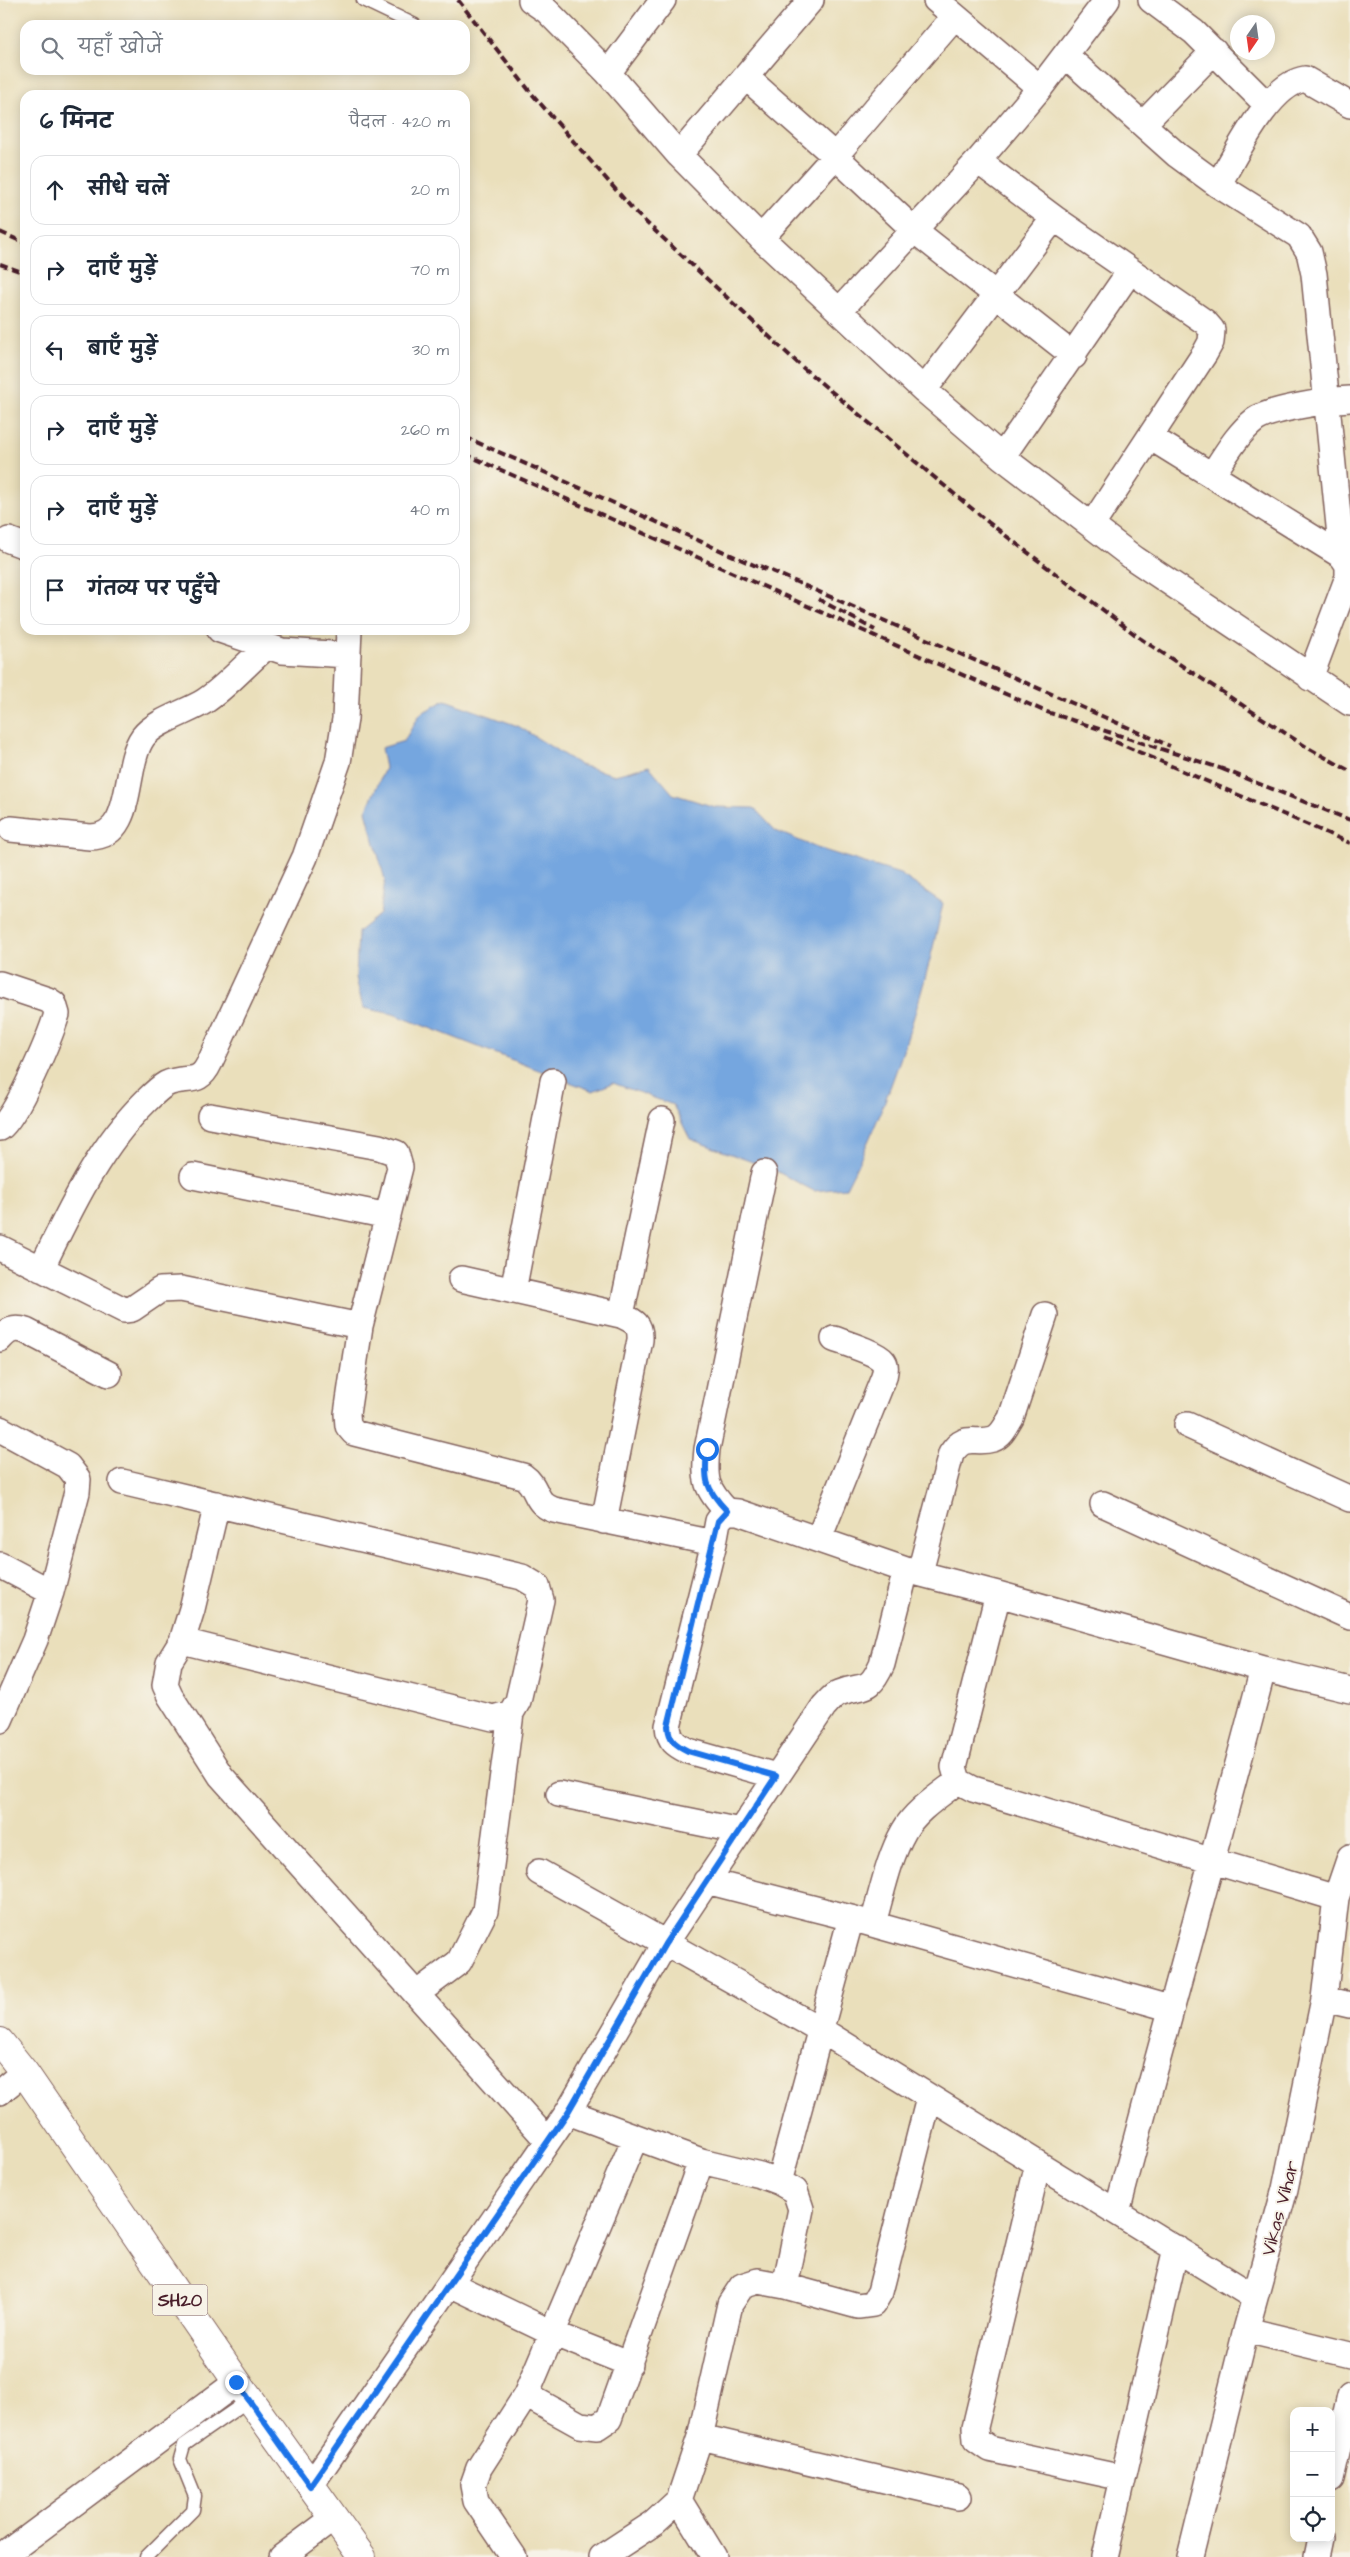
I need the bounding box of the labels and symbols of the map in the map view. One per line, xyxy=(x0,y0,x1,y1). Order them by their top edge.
north arrow xyxy=(1230,15,1275,60)
route start xyxy=(696,1438,719,1461)
street label: Vikas Vihar xyxy=(1255,2157,1306,2259)
road number: SH20 xyxy=(152,2284,208,2316)
route end xyxy=(225,2371,248,2394)

